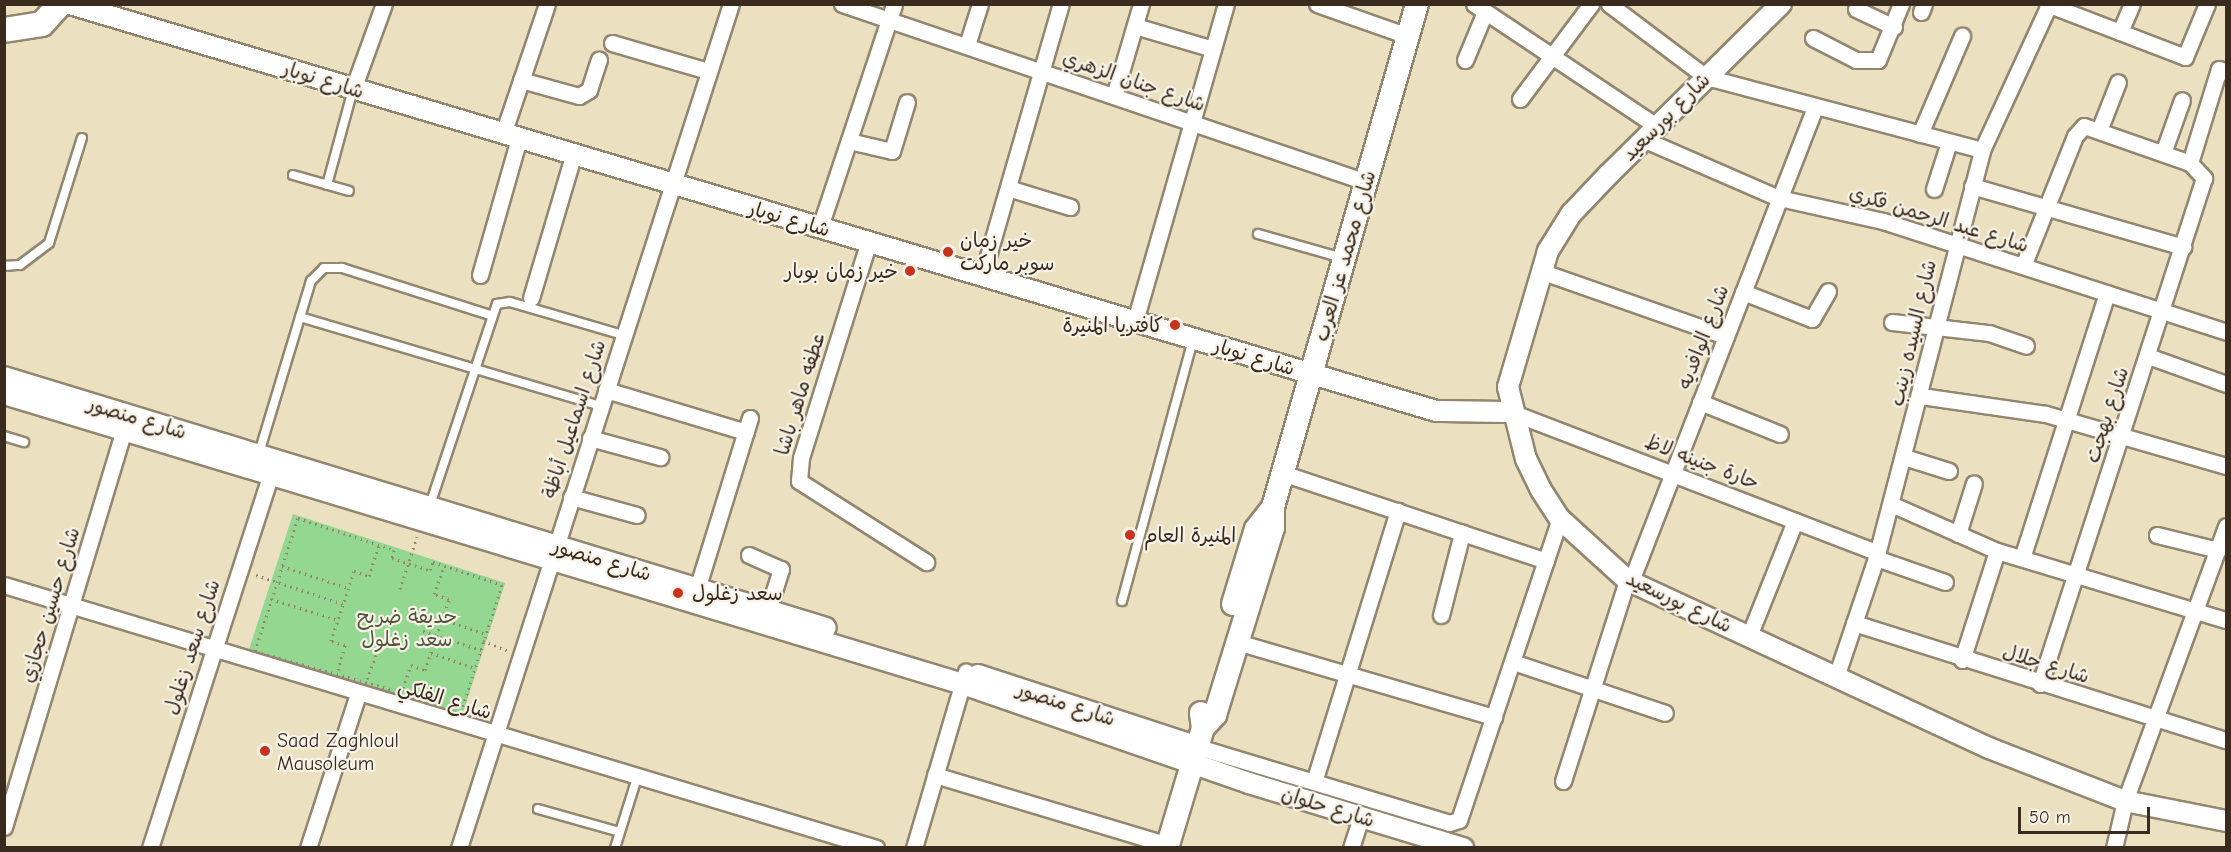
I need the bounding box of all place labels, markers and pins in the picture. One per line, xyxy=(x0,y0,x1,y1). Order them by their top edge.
place label: خير زمان سوبر ماركت xyxy=(960,228,1055,275)
marker: خير زمان سوبر ماركت xyxy=(941,245,955,259)
place label: خير زمان بوبار xyxy=(785,259,898,283)
marker: خير زمان بوبار xyxy=(903,264,917,278)
place label: كافتريا المنيرة xyxy=(1063,313,1163,337)
marker: كافتريا المنيرة xyxy=(1168,318,1182,332)
place label: المنيرة العام xyxy=(1144,523,1236,547)
marker: المنيرة العام xyxy=(1121,526,1139,544)
place label: سعد زغلول xyxy=(692,581,783,605)
marker: سعد زغلول xyxy=(669,584,687,602)
place label: Saad Zaghloul Mausoleum xyxy=(277,728,399,775)
marker: Saad Zaghloul Mausoleum xyxy=(258,744,272,758)

